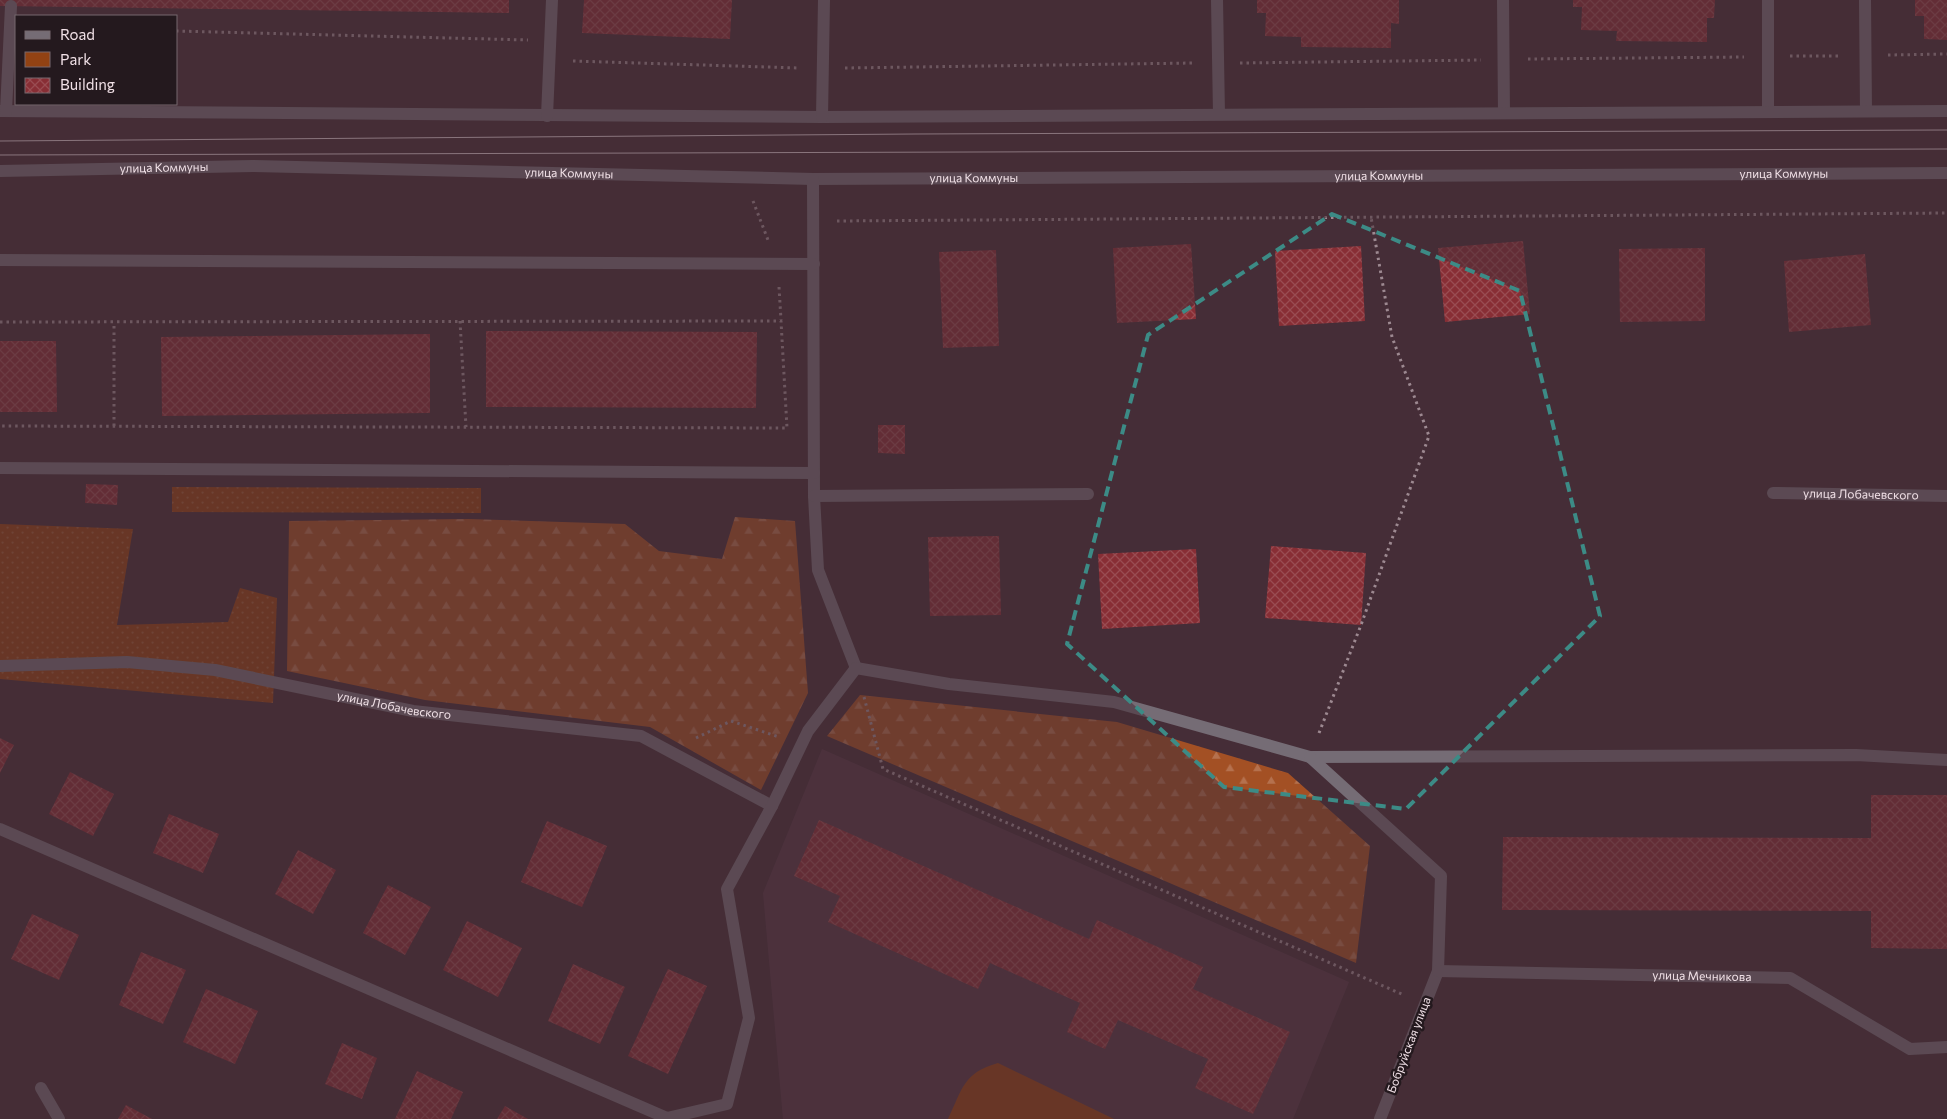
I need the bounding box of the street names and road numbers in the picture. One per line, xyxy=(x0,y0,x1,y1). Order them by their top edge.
street label: улица Коммуны xyxy=(119,159,208,175)
street label: улица Коммуны xyxy=(524,164,613,180)
street label: улица Коммуны xyxy=(1739,166,1828,180)
street label: улица Коммуны xyxy=(1334,168,1423,182)
street label: улица Коммуны xyxy=(929,170,1018,184)
street label: улица Лобачевского xyxy=(1803,486,1919,502)
street label: улица Лобачевского xyxy=(336,687,452,721)
street label: улица Мечникова xyxy=(1652,967,1752,983)
street label: Бобруйская улица xyxy=(1383,995,1433,1095)

